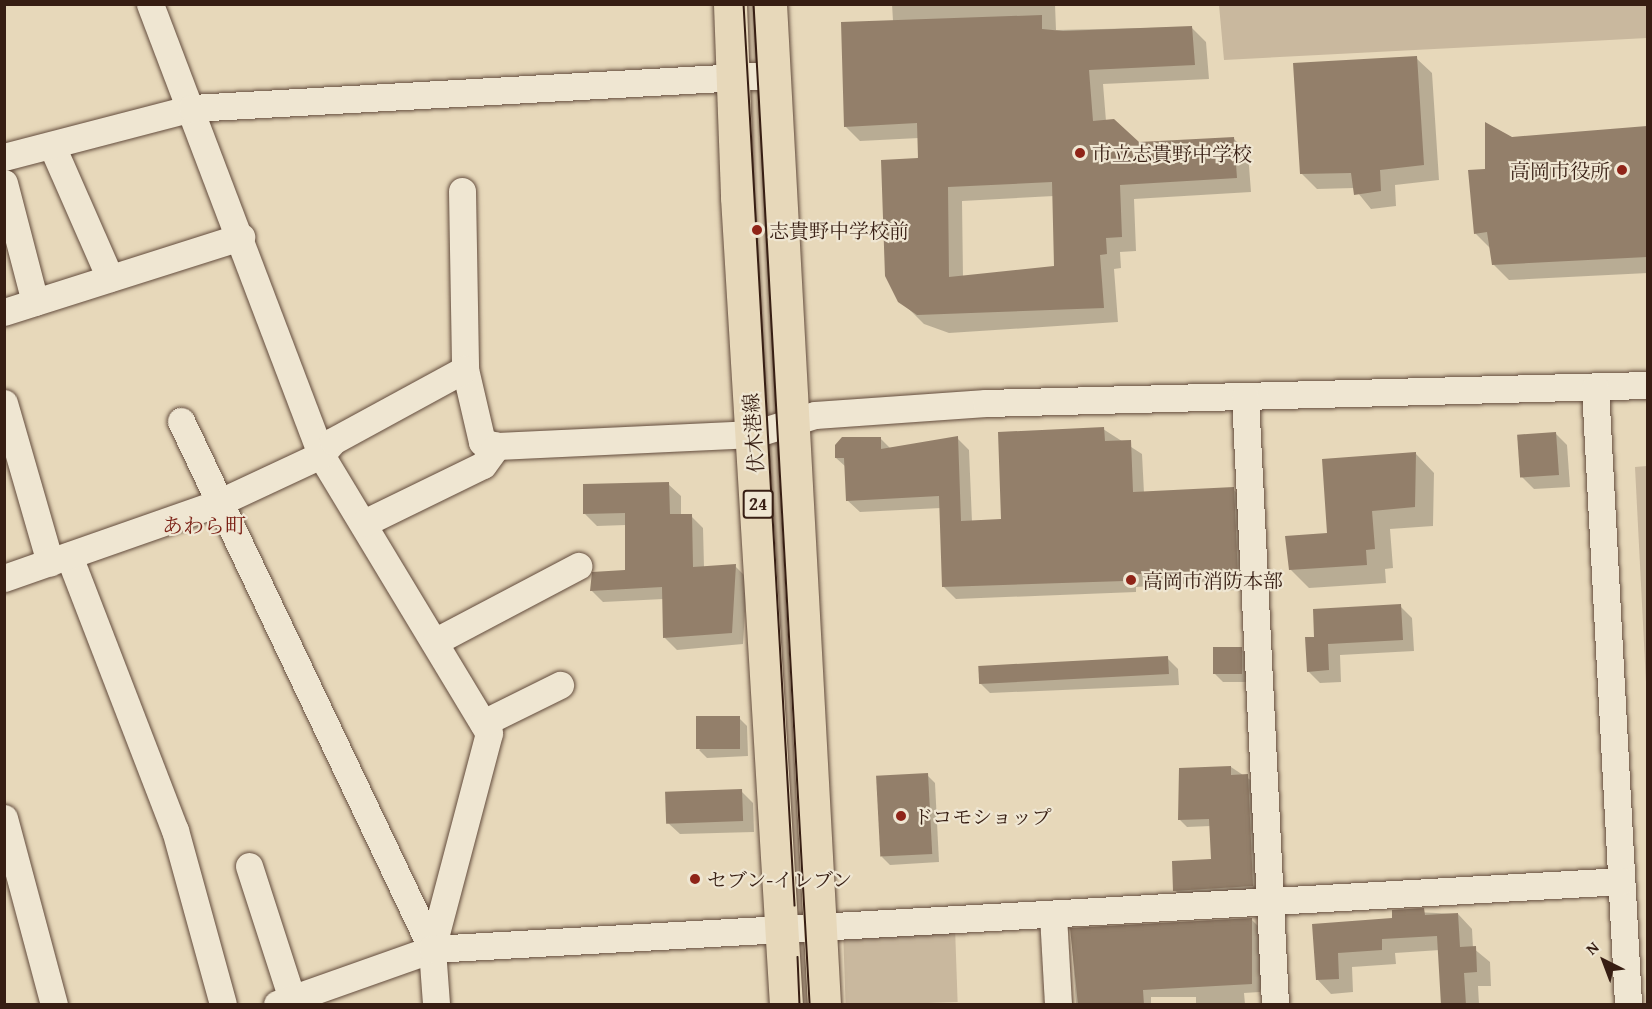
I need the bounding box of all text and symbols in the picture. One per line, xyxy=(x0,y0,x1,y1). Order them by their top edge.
place label: 市立志貴野中学校 xyxy=(1092,141,1252,165)
marker: 市立志貴野中学校 xyxy=(1073,146,1087,160)
place label: 高岡市役所 xyxy=(1510,158,1610,182)
marker: 高岡市役所 xyxy=(1615,163,1629,177)
place label: 志貴野中学校前 xyxy=(769,218,909,242)
marker: 志貴野中学校前 xyxy=(750,223,764,237)
street label: 伏木港線 xyxy=(738,392,768,474)
road number: 24 xyxy=(742,489,774,519)
district label: あわら町 xyxy=(162,513,246,539)
place label: 高岡市消防本部 xyxy=(1143,568,1283,592)
marker: 高岡市消防本部 xyxy=(1124,573,1138,587)
place label: ドコモショップ xyxy=(913,804,1053,828)
marker: ドコモショップ xyxy=(894,809,908,823)
place label: セブン-イレブン xyxy=(707,867,854,891)
marker: セブン-イレブン xyxy=(688,872,702,886)
north arrow xyxy=(1574,931,1634,991)
text: N xyxy=(1580,935,1604,960)

